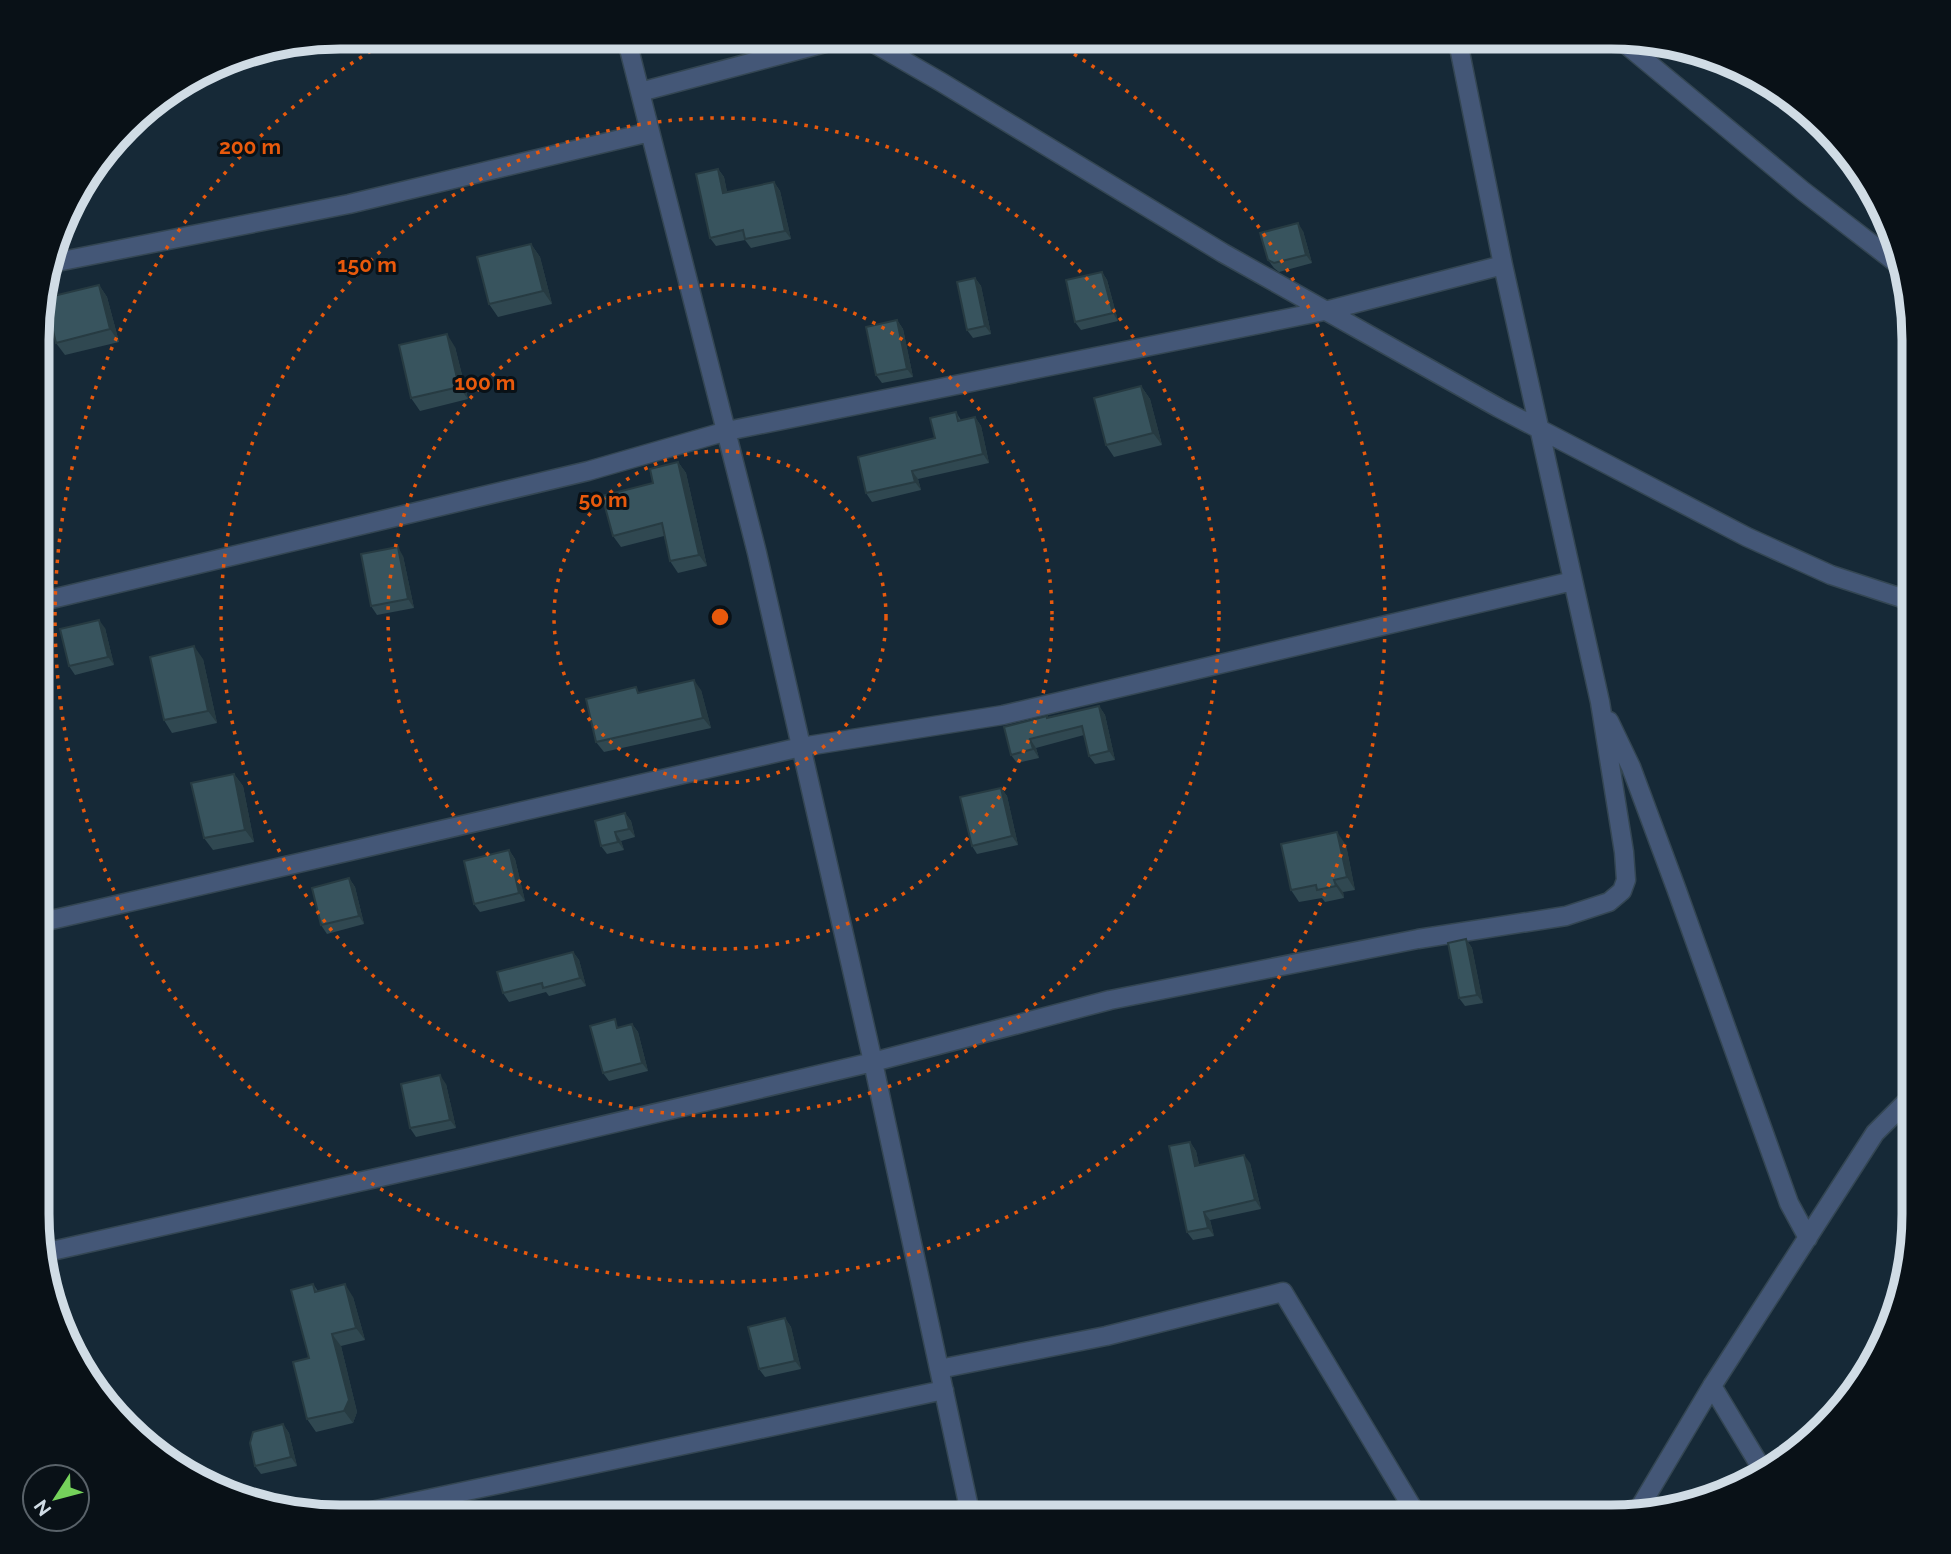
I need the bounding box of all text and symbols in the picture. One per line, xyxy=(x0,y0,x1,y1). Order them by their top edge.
text: 200 m xyxy=(219,134,281,159)
text: 150 m xyxy=(337,252,397,277)
text: 100 m xyxy=(455,370,515,395)
text: 50 m xyxy=(578,487,628,512)
centre of rings xyxy=(708,605,732,629)
north arrow xyxy=(21,1463,91,1533)
text: N xyxy=(29,1496,55,1520)

